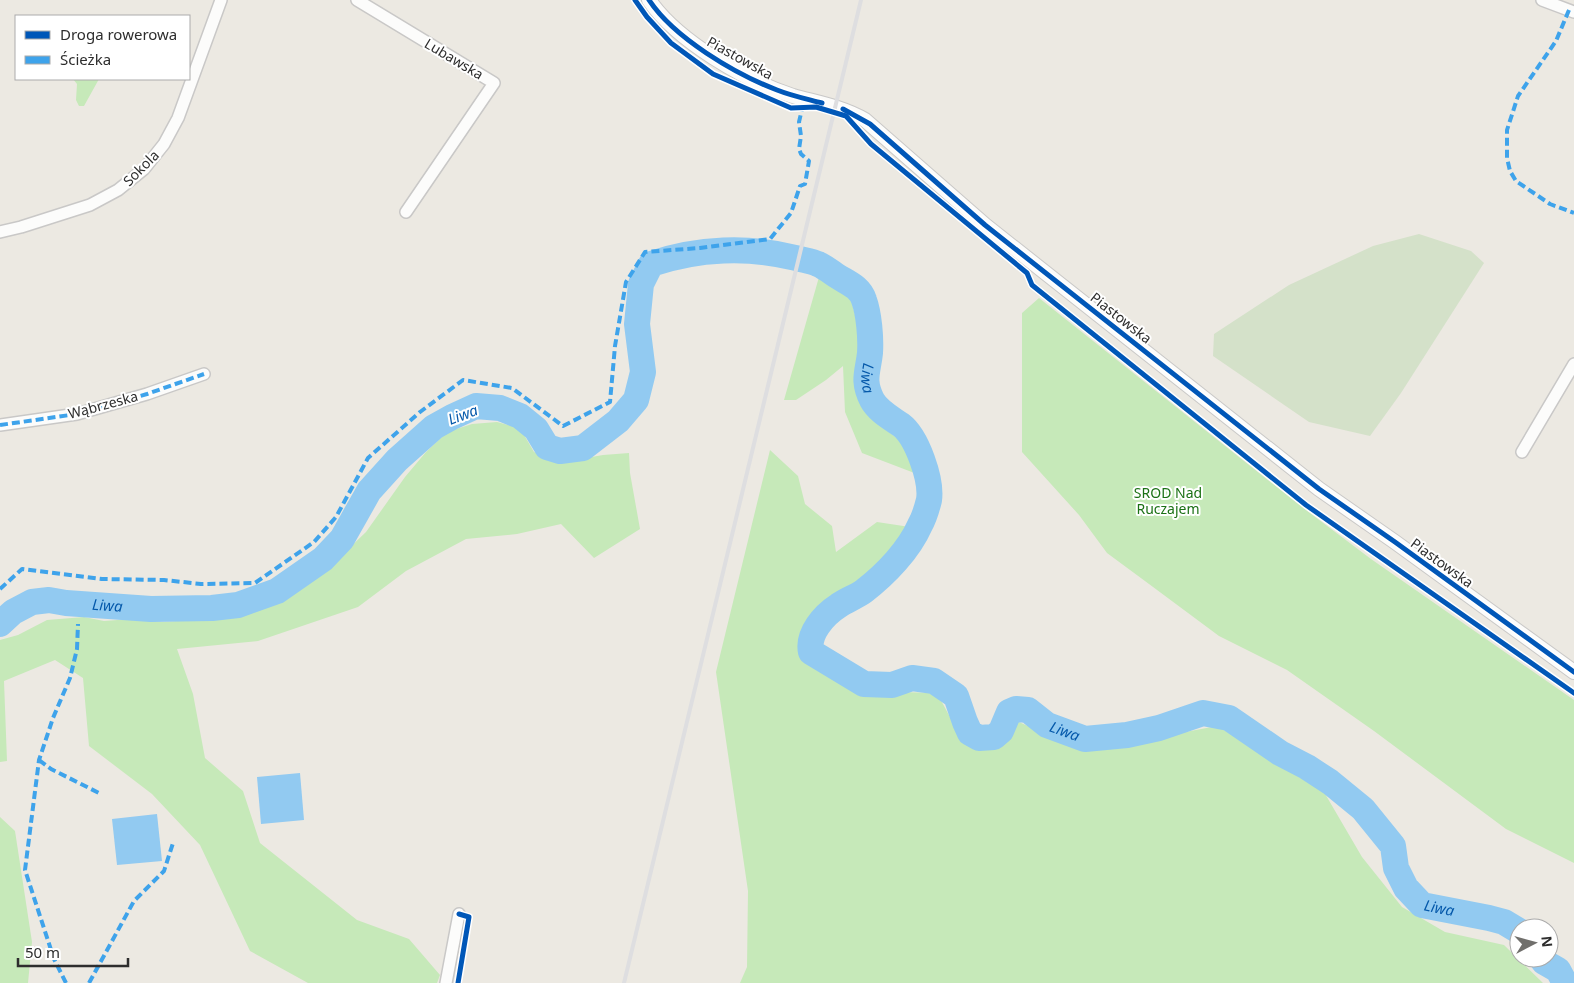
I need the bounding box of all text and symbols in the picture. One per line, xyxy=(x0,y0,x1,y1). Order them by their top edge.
legend xyxy=(15,15,190,80)
text: Droga rowerowa xyxy=(60,24,177,44)
street label: Piastowska xyxy=(704,32,777,84)
street label: Lubawska xyxy=(421,34,487,84)
text: Ścieżka xyxy=(60,49,111,69)
street label: Sokola xyxy=(119,146,163,190)
street label: Piastowska xyxy=(1087,288,1156,348)
water label: Liwa xyxy=(857,362,880,396)
street label: Wąbrzeska xyxy=(66,386,140,423)
water label: Liwa xyxy=(445,399,481,429)
park label: SROD Nad Ruczajem xyxy=(1134,483,1202,518)
street label: Piastowska xyxy=(1407,533,1477,592)
water label: Liwa xyxy=(92,594,124,616)
water label: Liwa xyxy=(1047,716,1083,745)
water label: Liwa xyxy=(1422,895,1457,920)
north arrow xyxy=(1509,918,1559,968)
text: N xyxy=(1537,935,1557,948)
scale bar xyxy=(18,936,128,968)
text: 50 m xyxy=(25,942,60,962)

